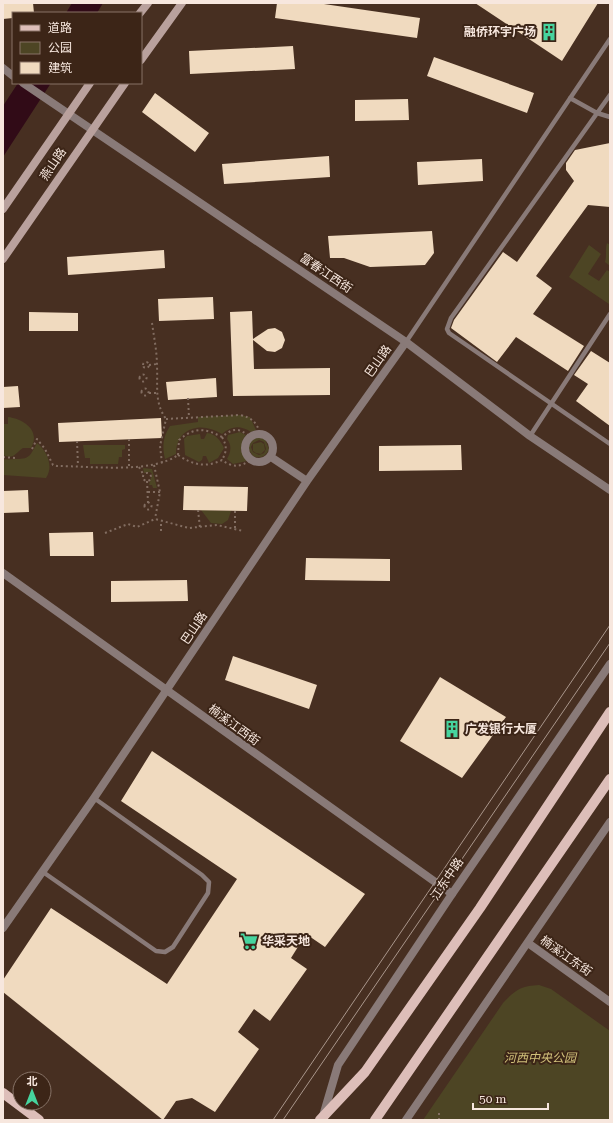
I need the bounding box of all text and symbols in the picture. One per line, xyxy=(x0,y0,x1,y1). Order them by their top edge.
legend xyxy=(12,12,142,84)
text: 道路 xyxy=(48,21,72,35)
building icon: 融侨环宇广场 xyxy=(539,22,559,42)
place label: 融侨环宇广场 xyxy=(464,25,536,39)
text: 公园 xyxy=(48,41,72,55)
text: 建筑 xyxy=(48,61,72,75)
street label: 燕山路 xyxy=(37,145,69,183)
street label: 富春江西街 xyxy=(297,250,355,296)
street label: 巴山路 xyxy=(362,342,394,380)
street label: 巴山路 xyxy=(178,609,210,647)
street label: 楠溪江西街 xyxy=(206,702,262,748)
building icon: 广发银行大厦 xyxy=(442,719,462,739)
place label: 广发银行大厦 xyxy=(465,722,537,736)
street label: 江东中路 xyxy=(428,855,466,903)
supermarket icon: 华采天地 xyxy=(239,931,259,951)
street label: 楠溪江东街 xyxy=(537,933,595,979)
place label: 华采天地 xyxy=(262,934,310,948)
park label: 河西中央公园 xyxy=(504,1051,578,1065)
north arrow xyxy=(12,1071,52,1111)
text: 北 xyxy=(27,1075,38,1088)
scale bar xyxy=(473,1085,548,1111)
text: 50 m xyxy=(479,1092,506,1106)

